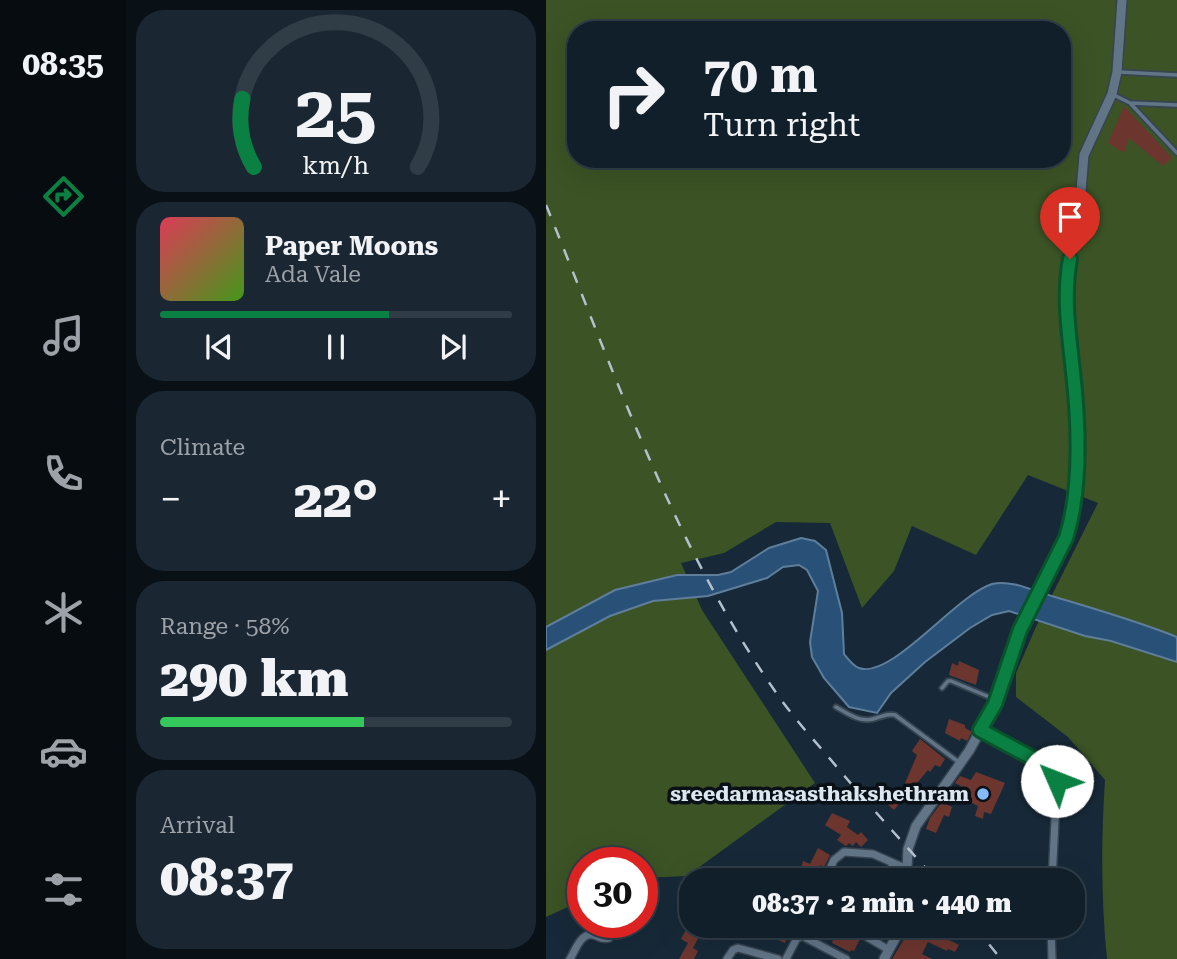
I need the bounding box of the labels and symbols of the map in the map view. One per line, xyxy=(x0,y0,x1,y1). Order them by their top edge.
pin xyxy=(1040,187,1100,259)
position arrow xyxy=(1020,744,1094,818)
place label: sreedarmasasthakshethram xyxy=(670,782,969,806)
marker: sreedarmasasthakshethram xyxy=(975,786,991,802)
speed limit sign: 30 xyxy=(567,847,658,938)

